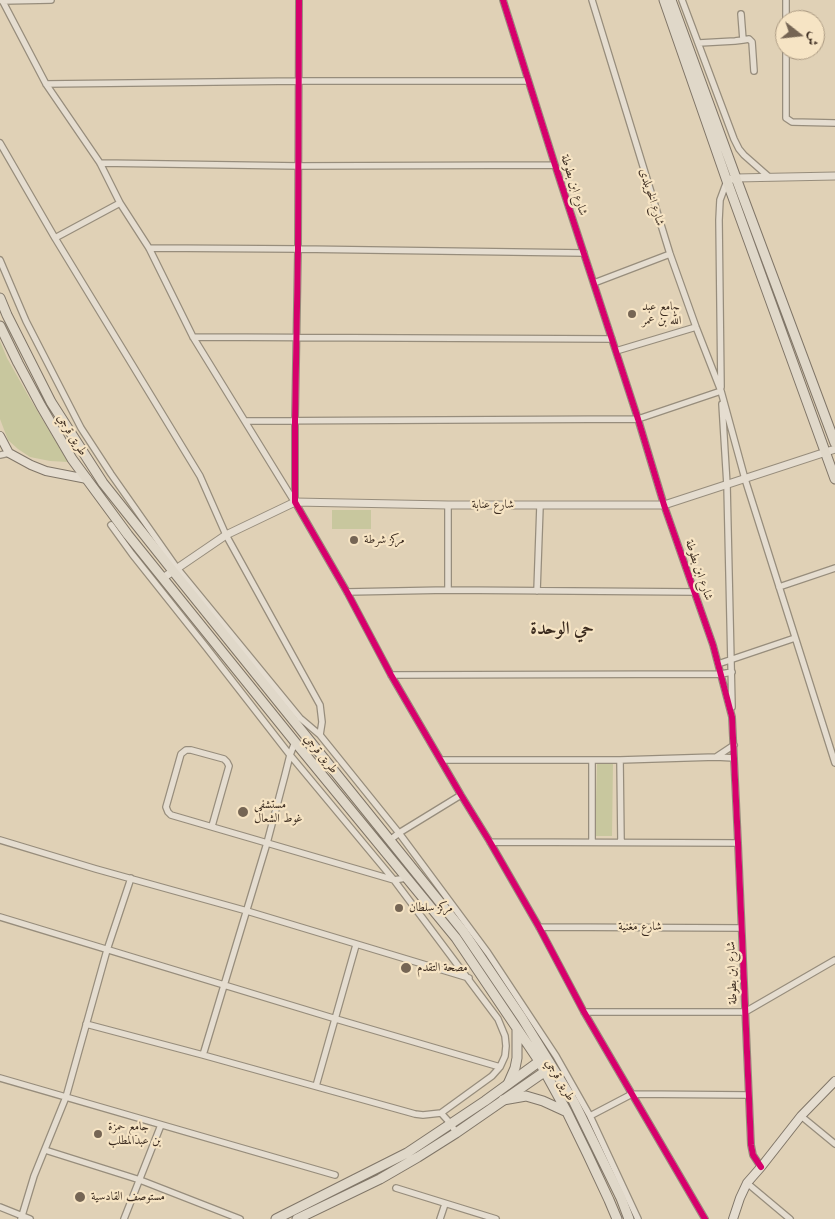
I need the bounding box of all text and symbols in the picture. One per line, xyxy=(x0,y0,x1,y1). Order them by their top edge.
north arrow xyxy=(775,10,825,60)
text: ش xyxy=(803,30,824,48)
street label: شارع ابن بطوطة xyxy=(557,153,591,217)
street label: شارع الخويلدى xyxy=(636,167,668,227)
place label: جامع عبد الله بن عمر xyxy=(642,300,681,328)
marker: جامع عبد الله بن عمر xyxy=(626,308,638,320)
street label: طريق قرجي xyxy=(54,412,90,458)
street label: شارع عنابة xyxy=(472,498,514,512)
place label: مركز شرطة xyxy=(364,533,405,547)
marker: مركز شرطة xyxy=(348,534,360,546)
street label: شارع ابن بطوطة xyxy=(682,538,716,602)
district label: حي الوحدة xyxy=(530,618,594,640)
street label: طريق قرجي xyxy=(301,732,341,776)
place label: مستشفي غوط الشعال xyxy=(254,798,302,826)
marker: مستشفي غوط الشعال xyxy=(236,805,250,819)
place label: مركز سلطان xyxy=(409,901,453,915)
marker: مركز سلطان xyxy=(393,902,405,914)
street label: شارع مغنية xyxy=(618,920,662,934)
street label: شارع ابن بطوطة xyxy=(724,941,740,1005)
marker: مصحة التقدم xyxy=(399,961,413,975)
place label: مصحة التقدم xyxy=(417,961,468,975)
street label: طريق قرجي xyxy=(542,1057,578,1103)
place label: جامع حمزة بن عبدالمطلب xyxy=(108,1120,161,1148)
marker: جامع حمزة بن عبدالمطلب xyxy=(92,1128,104,1140)
marker: مستوصف القادسية xyxy=(73,1190,87,1204)
place label: مستوصف القادسية xyxy=(91,1190,165,1204)

